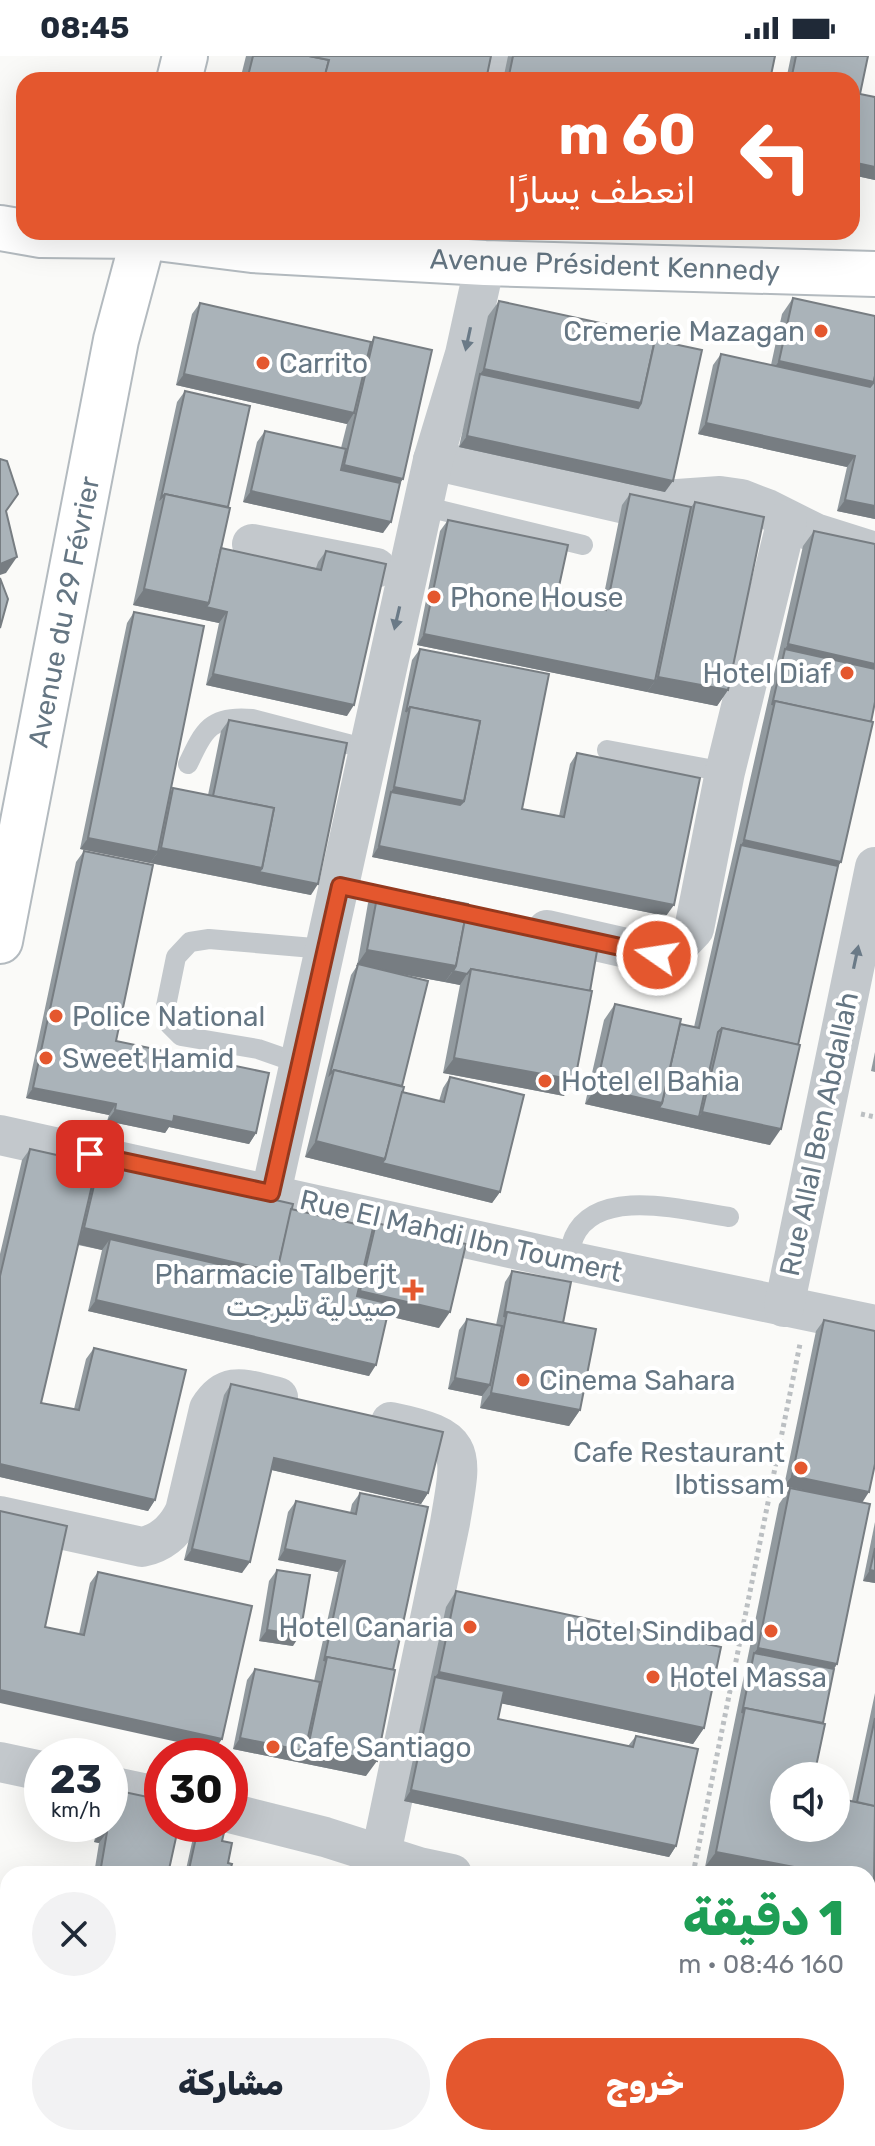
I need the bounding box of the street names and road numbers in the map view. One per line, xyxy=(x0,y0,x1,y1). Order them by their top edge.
street label: Avenue Président Kennedy xyxy=(429,242,781,288)
street label: Avenue du 29 Février xyxy=(22,473,107,750)
street label: Rue Allal Ben Abdallah xyxy=(773,989,865,1279)
street label: Rue El Mahdi Ibn Toumert xyxy=(297,1183,625,1289)

